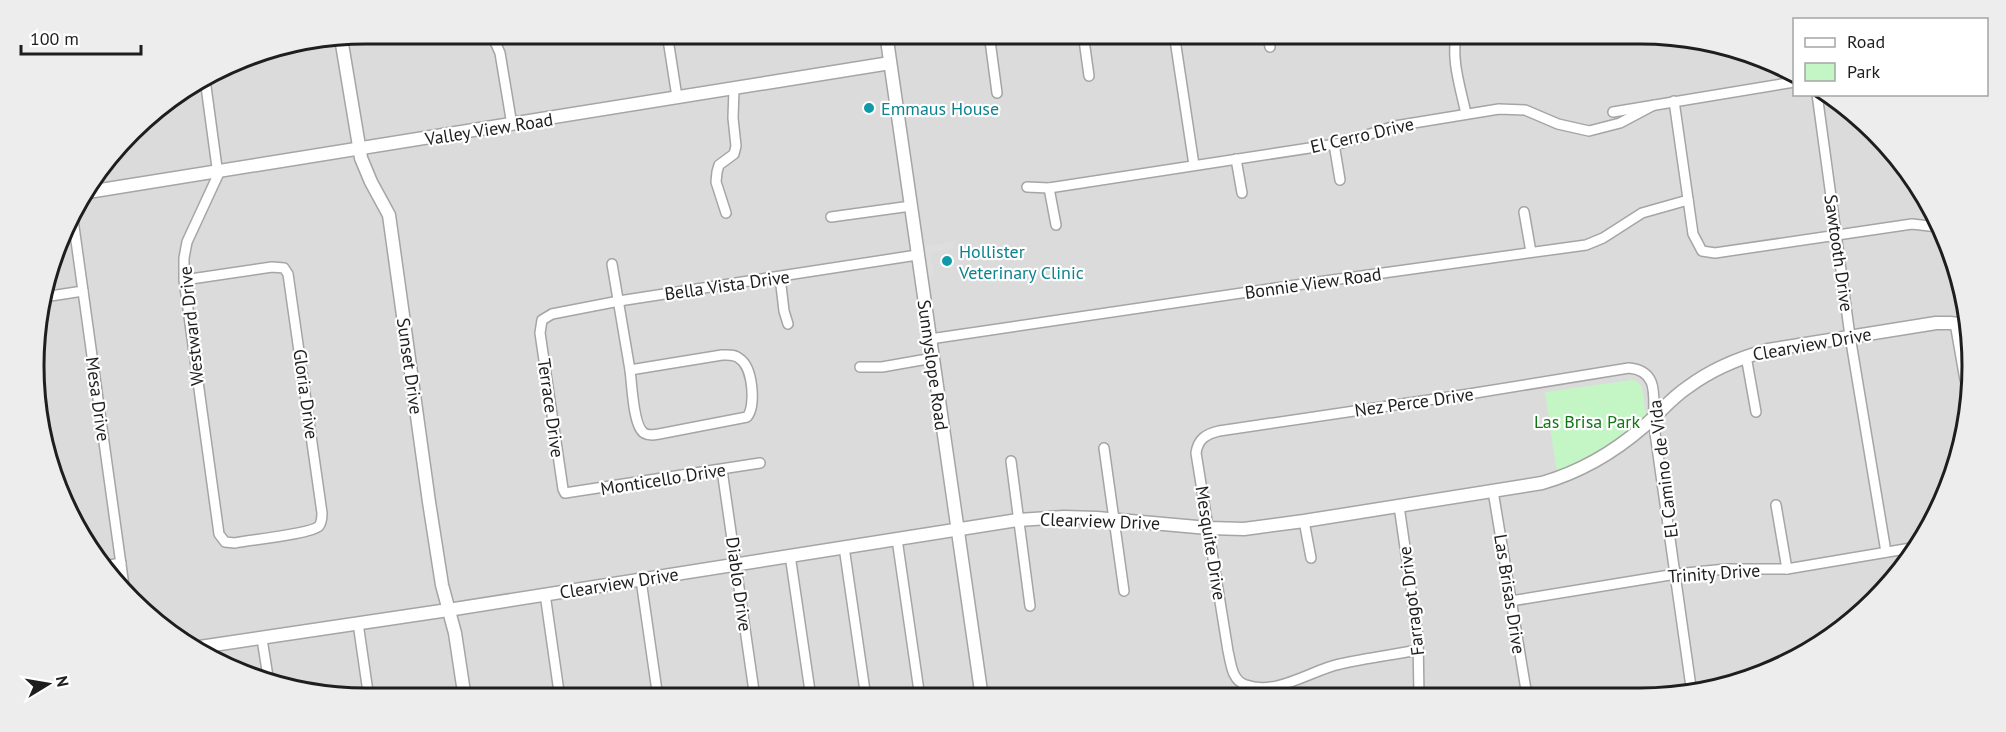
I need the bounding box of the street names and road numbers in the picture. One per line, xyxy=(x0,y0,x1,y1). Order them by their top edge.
street label: Valley View Road xyxy=(422,108,555,151)
street label: El Cerro Drive xyxy=(1308,112,1416,158)
street label: Sawtooth Drive xyxy=(1819,193,1859,313)
street label: Bonnie View Road xyxy=(1243,262,1383,304)
street label: Westward Drive xyxy=(173,265,209,387)
street label: Bella Vista Drive xyxy=(663,265,791,305)
street label: Sunnyslope Road xyxy=(912,298,954,432)
street label: Sunset Drive xyxy=(392,316,428,416)
street label: Clearview Drive xyxy=(1751,322,1873,366)
street label: Gloria Drive xyxy=(288,347,324,441)
street label: Mesa Drive xyxy=(81,355,115,443)
street label: Terrace Drive xyxy=(533,357,569,459)
street label: Nez Perce Drive xyxy=(1353,382,1475,422)
street label: El Camino de Vida xyxy=(1643,399,1683,539)
street label: Monticello Drive xyxy=(599,458,727,500)
street label: Mesquite Drive xyxy=(1191,484,1231,602)
street label: Clearview Drive xyxy=(1040,507,1160,535)
street label: Las Brisas Drive xyxy=(1489,532,1531,656)
street label: Diablo Drive xyxy=(721,535,757,633)
street label: Farragot Drive xyxy=(1393,545,1429,657)
street label: Trinity Drive xyxy=(1667,558,1761,588)
street label: Clearview Drive xyxy=(558,562,680,604)

